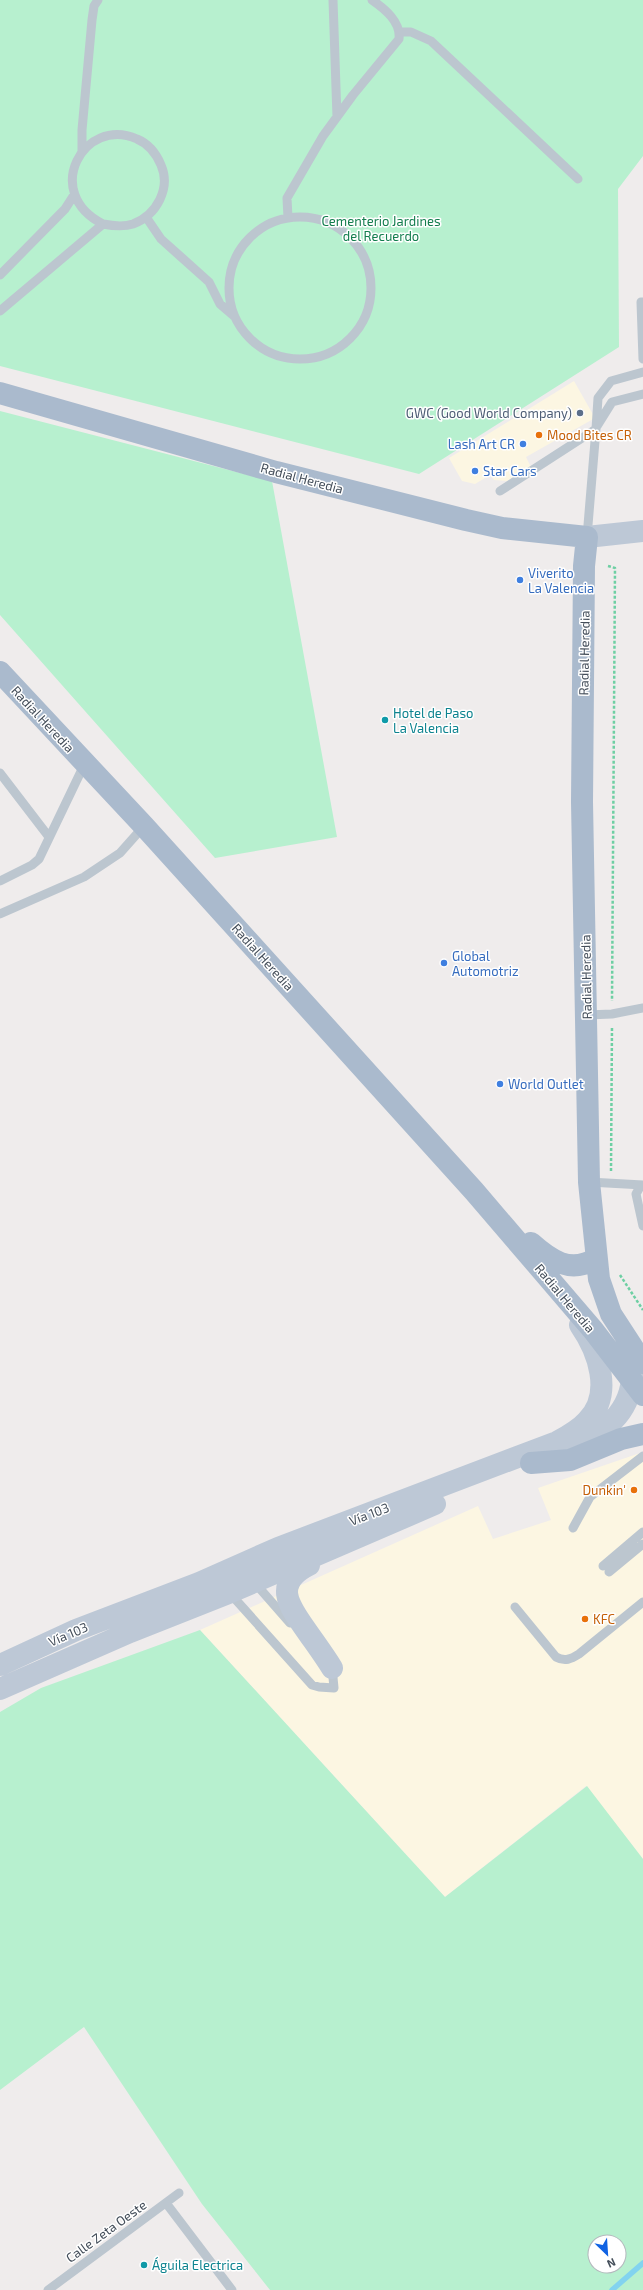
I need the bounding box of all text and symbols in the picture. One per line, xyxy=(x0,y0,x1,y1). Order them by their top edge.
park label: Cementerio Jardines del Recuerdo xyxy=(321,213,441,244)
place label: GWC (Good World Company) xyxy=(406,405,572,421)
marker: GWC (Good World Company) xyxy=(575,408,585,418)
place label: Mood Bites CR xyxy=(547,427,632,443)
marker: Mood Bites CR xyxy=(534,430,544,440)
place label: Lash Art CR xyxy=(448,436,515,452)
marker: Lash Art CR xyxy=(518,439,528,449)
street label: Radial Heredia xyxy=(259,459,345,497)
place label: Star Cars xyxy=(483,463,537,479)
marker: Star Cars xyxy=(470,466,480,476)
place label: Viverito La Valencia xyxy=(528,565,594,596)
marker: Viverito La Valencia xyxy=(515,575,525,585)
street label: Radial Heredia xyxy=(575,610,593,696)
street label: Radial Heredia xyxy=(8,682,78,756)
place label: Hotel de Paso La Valencia xyxy=(393,705,474,736)
marker: Hotel de Paso La Valencia xyxy=(380,715,390,725)
street label: Radial Heredia xyxy=(229,920,297,994)
street label: Radial Heredia xyxy=(577,934,595,1020)
place label: Global Automotriz xyxy=(452,948,519,979)
marker: Global Automotriz xyxy=(439,958,449,968)
place label: World Outlet xyxy=(508,1076,584,1092)
marker: World Outlet xyxy=(495,1079,505,1089)
street label: Radial Heredia xyxy=(532,1260,598,1336)
place label: Dunkin' xyxy=(582,1482,626,1498)
marker: Dunkin' xyxy=(629,1485,639,1495)
street label: Vía 103 xyxy=(347,1499,391,1529)
place label: KFC xyxy=(593,1611,615,1627)
marker: KFC xyxy=(580,1614,590,1624)
street label: Vía 103 xyxy=(46,1619,90,1649)
street label: Calle Zeta Oeste xyxy=(63,2196,149,2266)
north arrow xyxy=(587,2234,627,2274)
place label: Águila Electrica xyxy=(152,2256,243,2273)
text: N xyxy=(605,2256,618,2271)
marker: Águila Electrica xyxy=(139,2260,149,2270)

